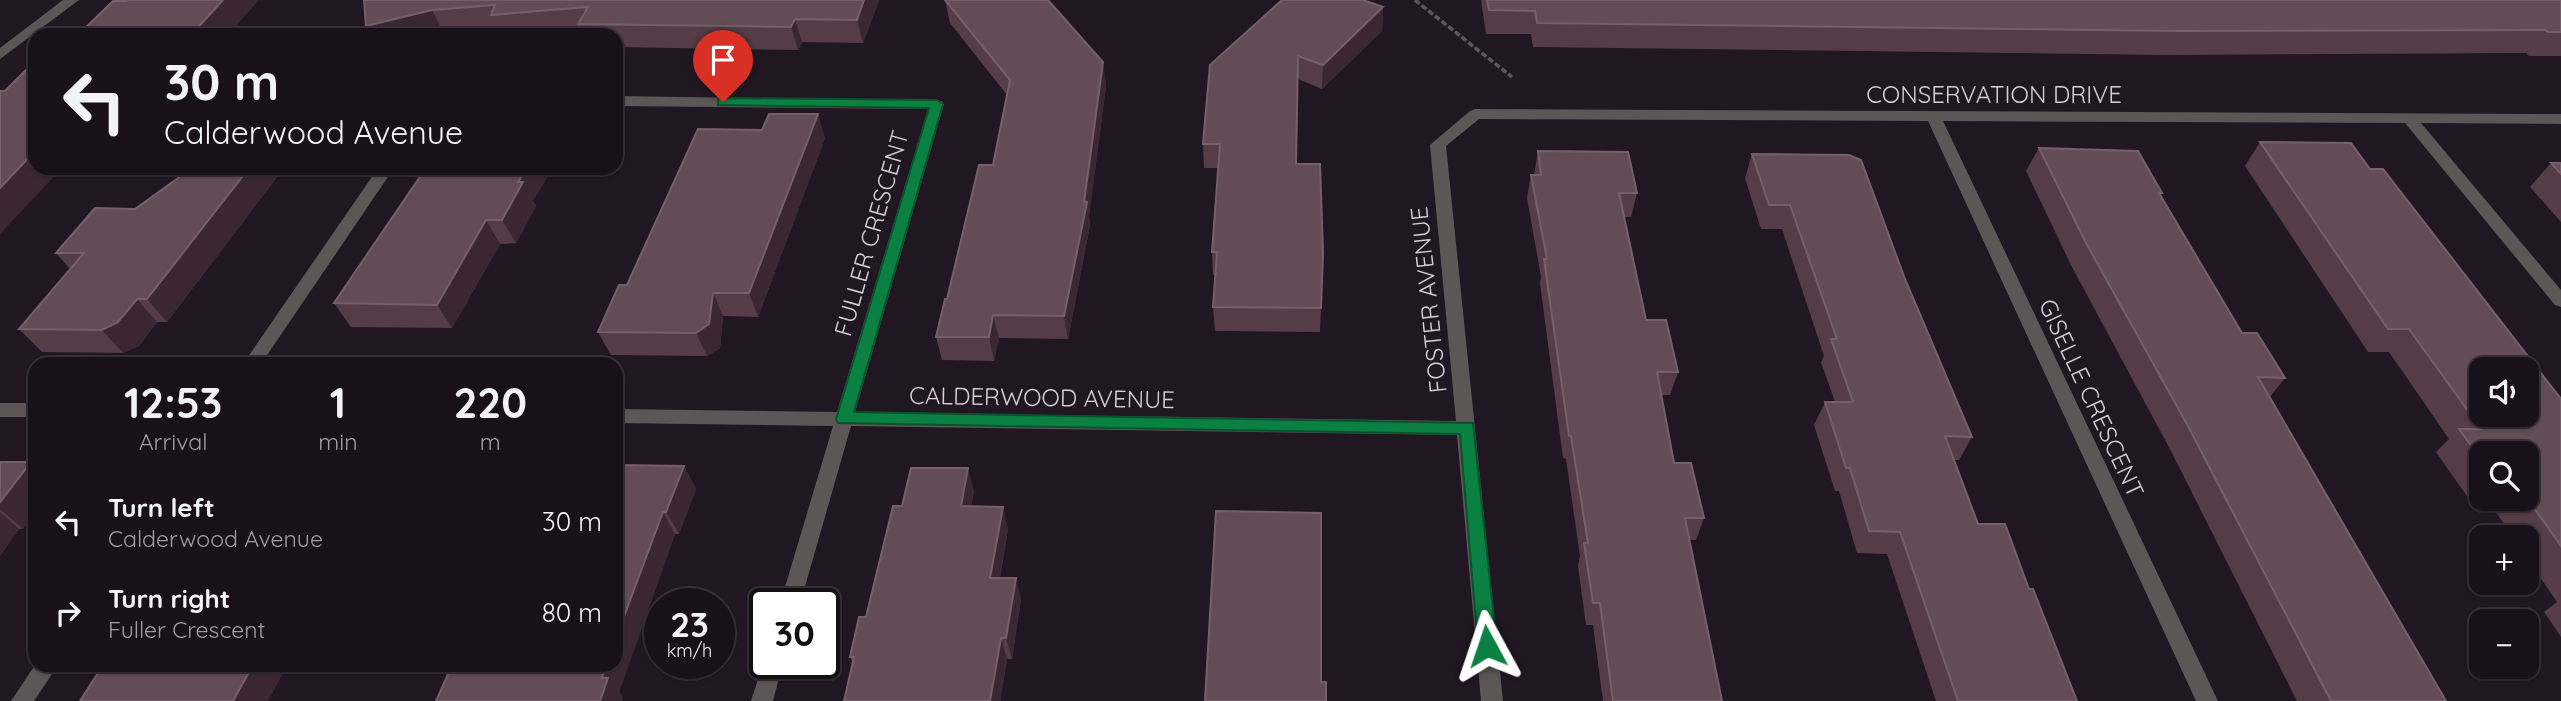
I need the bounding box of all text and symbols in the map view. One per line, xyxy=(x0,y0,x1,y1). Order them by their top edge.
pin xyxy=(693,30,753,102)
icon: arrive xyxy=(704,41,742,79)
text: 30 m xyxy=(164,51,279,112)
icon: left xyxy=(49,56,140,147)
street label: CONSERVATION DRIVE xyxy=(1866,79,2122,109)
text: Calderwood Avenue xyxy=(164,112,463,152)
street label: FULLER CRESCENT xyxy=(827,127,915,339)
street label: FOSTER AVENUE xyxy=(1403,205,1453,395)
street label: GISELLE CRESCENT xyxy=(2033,294,2151,502)
map controls xyxy=(2469,357,2539,679)
button: sound xyxy=(2469,357,2539,427)
text: 12:53 xyxy=(124,376,222,429)
text: 1 xyxy=(330,376,346,429)
text: 220 xyxy=(453,376,527,429)
street label: CALDERWOOD AVENUE xyxy=(909,380,1175,414)
text: Arrival xyxy=(139,427,208,456)
text: min xyxy=(318,427,358,456)
text: m xyxy=(480,427,501,456)
button: search xyxy=(2469,441,2539,511)
text: Turn left xyxy=(108,491,215,524)
icon: left xyxy=(49,503,87,541)
text: 30 m xyxy=(542,505,602,538)
text: Calderwood Avenue xyxy=(108,524,323,553)
button: + xyxy=(2469,525,2539,595)
text: Turn right xyxy=(108,582,230,615)
speed limit sign: 30 xyxy=(749,588,840,679)
icon: right xyxy=(49,594,87,632)
text: 80 m xyxy=(542,596,602,629)
text: 23 xyxy=(670,602,709,646)
position arrow xyxy=(1450,609,1524,683)
button: − xyxy=(2469,609,2539,679)
text: Fuller Crescent xyxy=(108,615,265,644)
text: km/h xyxy=(667,639,712,662)

